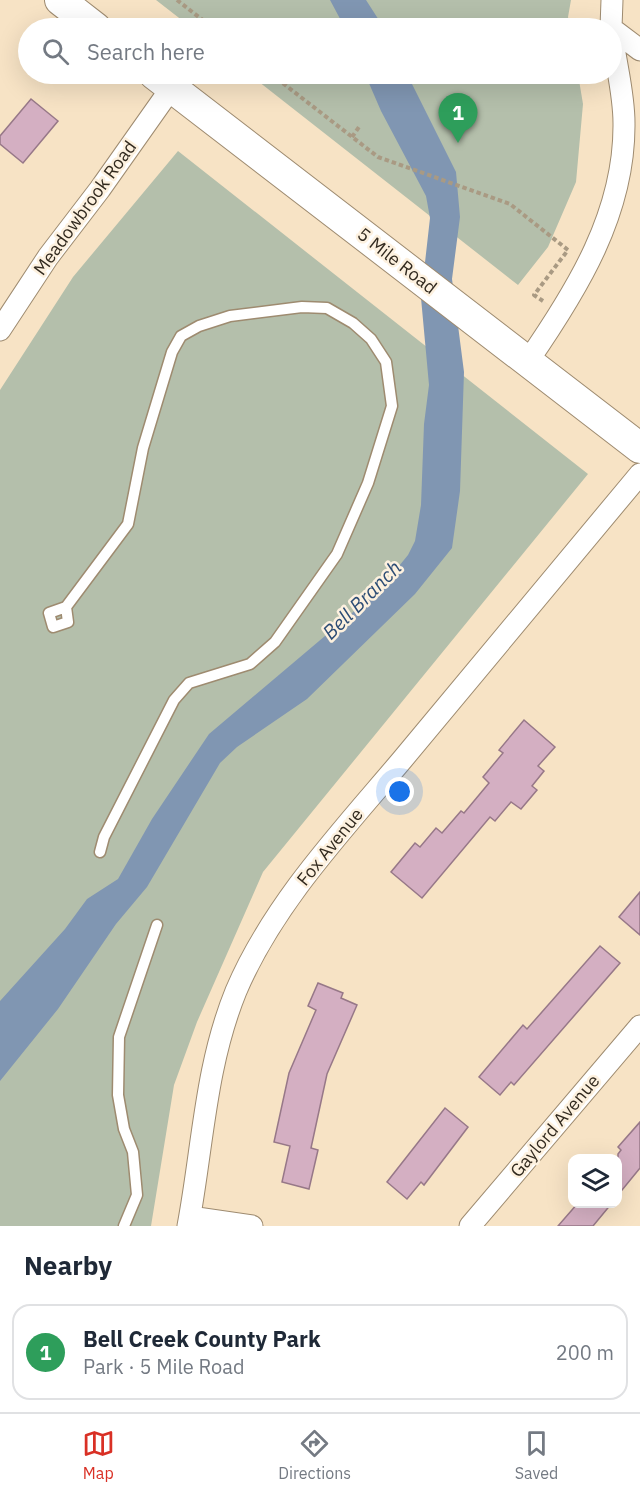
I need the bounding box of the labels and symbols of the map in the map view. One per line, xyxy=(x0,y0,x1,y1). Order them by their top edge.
pin: 1 xyxy=(438,94,478,143)
street label: Meadowbrook Road xyxy=(28,136,141,279)
street label: 5 Mile Road xyxy=(353,222,442,299)
water label: Bell Branch xyxy=(316,554,407,645)
your location xyxy=(385,777,414,806)
street label: Fox Avenue xyxy=(291,803,368,890)
street label: Gaylord Avenue xyxy=(505,1069,604,1182)

